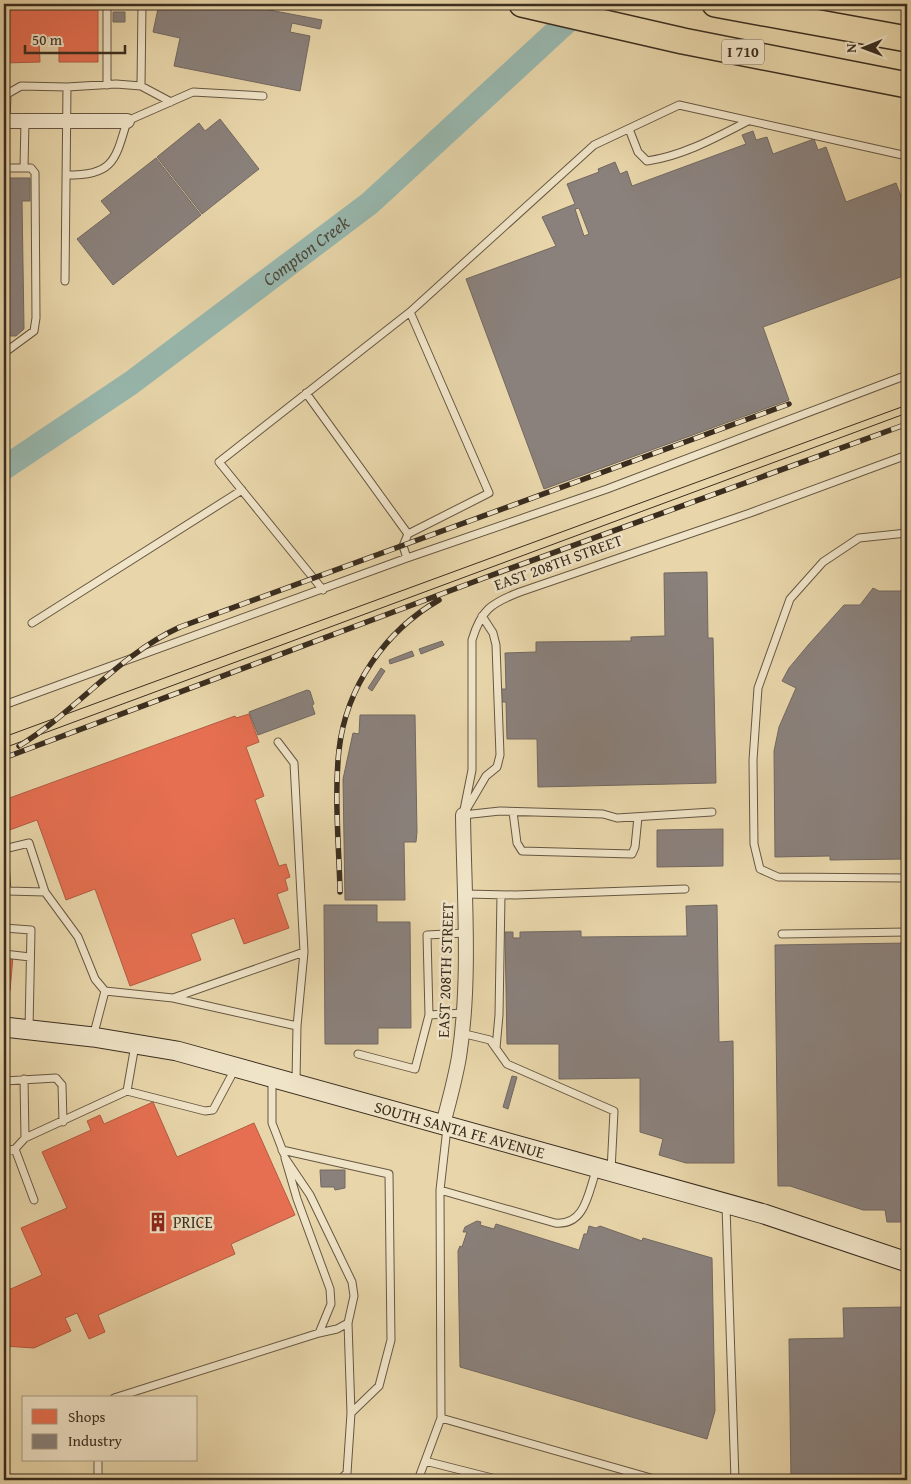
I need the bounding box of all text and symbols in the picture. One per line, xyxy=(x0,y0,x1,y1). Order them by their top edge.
scale bar xyxy=(25,22,125,54)
north arrow xyxy=(838,22,888,72)
text: 50 m xyxy=(32,29,63,50)
road number: I 710 xyxy=(722,40,764,64)
text: N xyxy=(841,43,861,53)
water label: Compton Creek xyxy=(257,209,356,292)
street label: EAST 208TH STREET xyxy=(490,528,626,596)
street label: EAST 208TH STREET xyxy=(431,902,459,1038)
street label: SOUTH SANTA FE AVENUE xyxy=(372,1094,548,1165)
place label: PRICE xyxy=(173,1210,213,1234)
building icon: PRICE xyxy=(147,1211,169,1233)
legend xyxy=(22,1396,198,1462)
text: Shops xyxy=(68,1406,105,1427)
text: Industry xyxy=(68,1430,123,1451)

